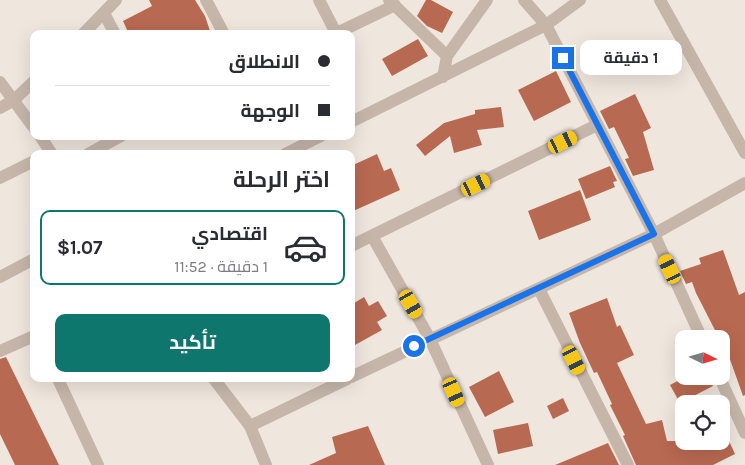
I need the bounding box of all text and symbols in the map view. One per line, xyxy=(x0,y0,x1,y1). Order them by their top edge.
callout: 1 دقيقة xyxy=(580,40,683,76)
route end xyxy=(552,47,574,69)
text: 1 دقيقة xyxy=(604,48,659,67)
text: الانطلاق xyxy=(229,51,300,73)
text: الوجهة xyxy=(240,100,300,122)
car xyxy=(546,129,579,155)
text: اختر الرحلة xyxy=(233,167,330,193)
car xyxy=(459,172,492,198)
text: اقتصادي xyxy=(192,223,268,245)
icon: car xyxy=(283,225,328,270)
text: $1.07 xyxy=(57,237,102,259)
car xyxy=(656,252,683,286)
text: 1 دقيقة · 11:52 xyxy=(174,257,268,276)
car xyxy=(397,287,424,321)
button: تأكيد xyxy=(55,314,330,372)
north arrow xyxy=(675,330,730,385)
map controls xyxy=(675,330,730,450)
route start xyxy=(403,335,425,357)
car xyxy=(560,343,587,377)
car xyxy=(441,375,466,409)
button: locate xyxy=(675,395,730,450)

